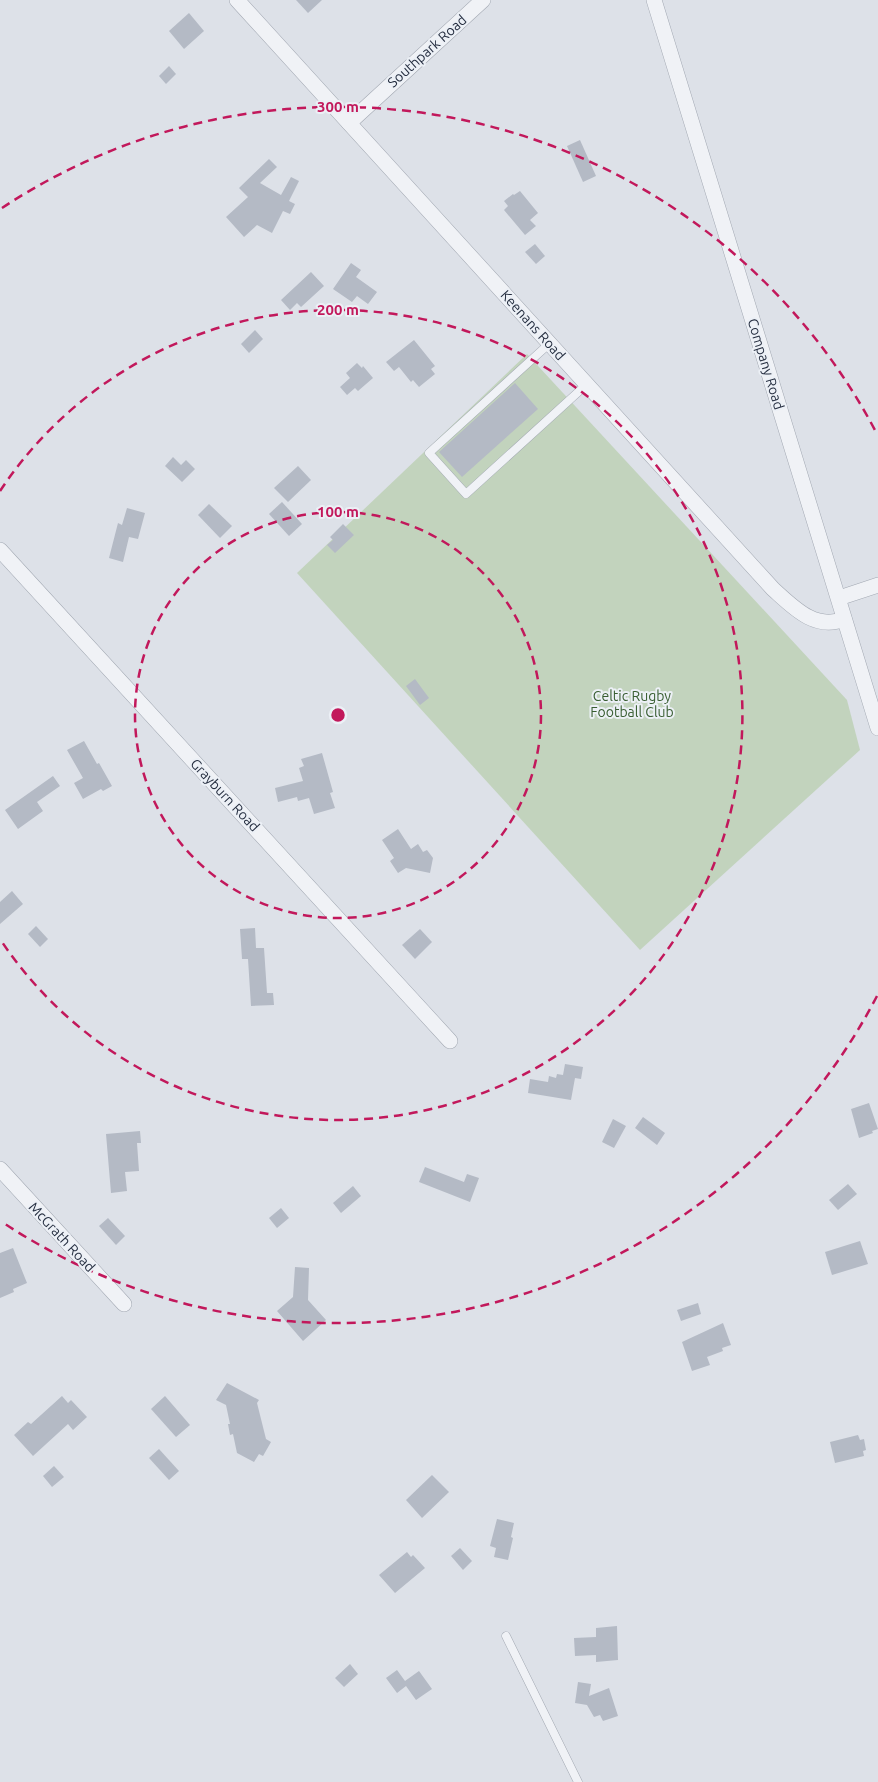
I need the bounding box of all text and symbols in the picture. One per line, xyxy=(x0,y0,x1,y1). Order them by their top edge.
street label: Southpark Road xyxy=(384,12,470,90)
text: 300 m xyxy=(317,98,359,115)
street label: Keenans Road xyxy=(497,287,569,363)
text: 200 m xyxy=(317,301,359,318)
street label: Company Road xyxy=(745,317,787,411)
text: 100 m xyxy=(317,503,359,520)
park label: Celtic Rugby Football Club xyxy=(590,688,674,720)
centre of rings xyxy=(329,706,347,724)
street label: Grayburn Road xyxy=(187,755,263,835)
street label: McGrath Road xyxy=(26,1199,98,1275)

